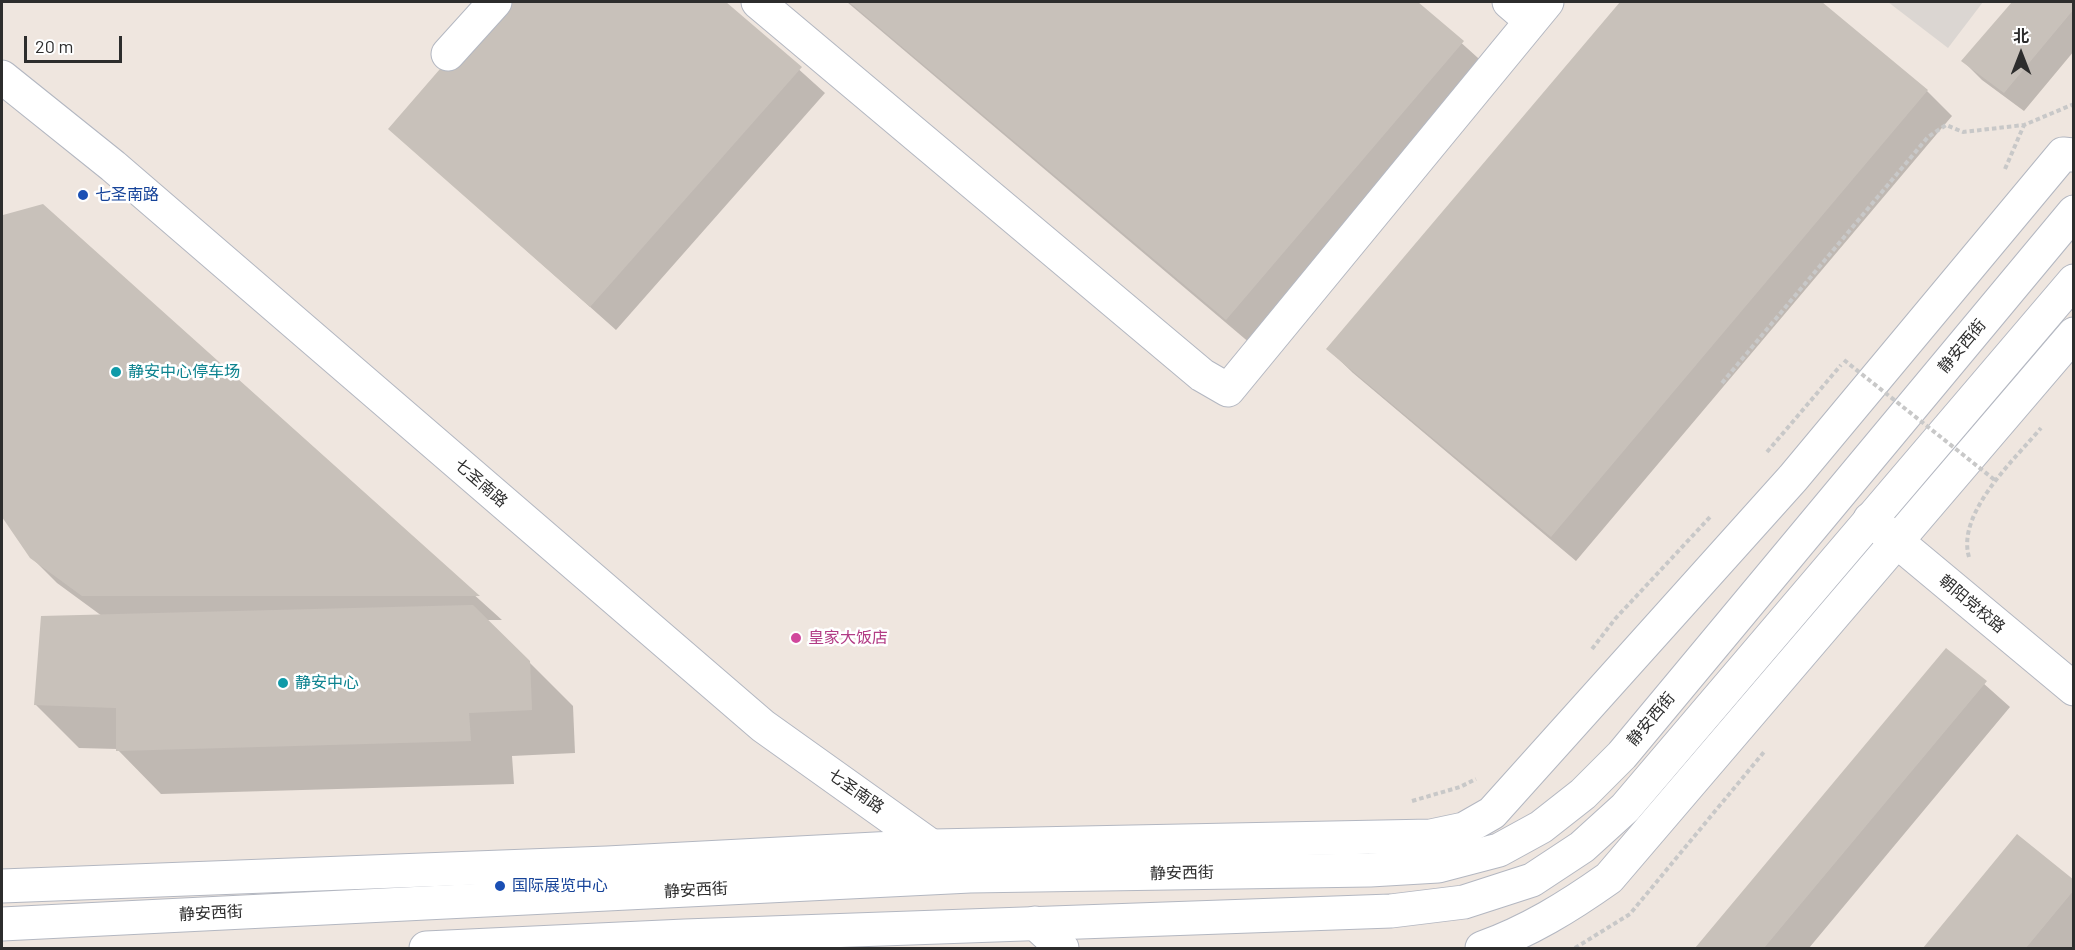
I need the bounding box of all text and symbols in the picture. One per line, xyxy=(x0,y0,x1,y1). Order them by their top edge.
scale bar xyxy=(27,24,124,62)
north arrow xyxy=(1991,24,2051,84)
text: 北 xyxy=(2013,26,2029,45)
text: 20 m xyxy=(35,35,73,57)
place label: 七圣南路 xyxy=(95,185,159,205)
marker: 七圣南路 xyxy=(76,188,90,202)
street label: 静安西街 xyxy=(1934,315,1990,377)
place label: 静安中心停车场 xyxy=(128,362,240,382)
marker: 静安中心停车场 xyxy=(109,365,123,379)
street label: 七圣南路 xyxy=(451,455,511,511)
street label: 朝阳党校路 xyxy=(1935,571,2009,637)
place label: 皇家大饭店 xyxy=(808,628,888,648)
marker: 皇家大饭店 xyxy=(789,631,803,645)
place label: 静安中心 xyxy=(295,673,359,693)
marker: 静安中心 xyxy=(276,676,290,690)
street label: 静安西街 xyxy=(1623,688,1679,750)
street label: 七圣南路 xyxy=(824,765,888,817)
street label: 静安西街 xyxy=(1150,863,1214,883)
place label: 国际展览中心 xyxy=(512,876,608,896)
marker: 国际展览中心 xyxy=(493,879,507,893)
street label: 静安西街 xyxy=(664,879,728,901)
street label: 静安西街 xyxy=(179,902,243,924)

